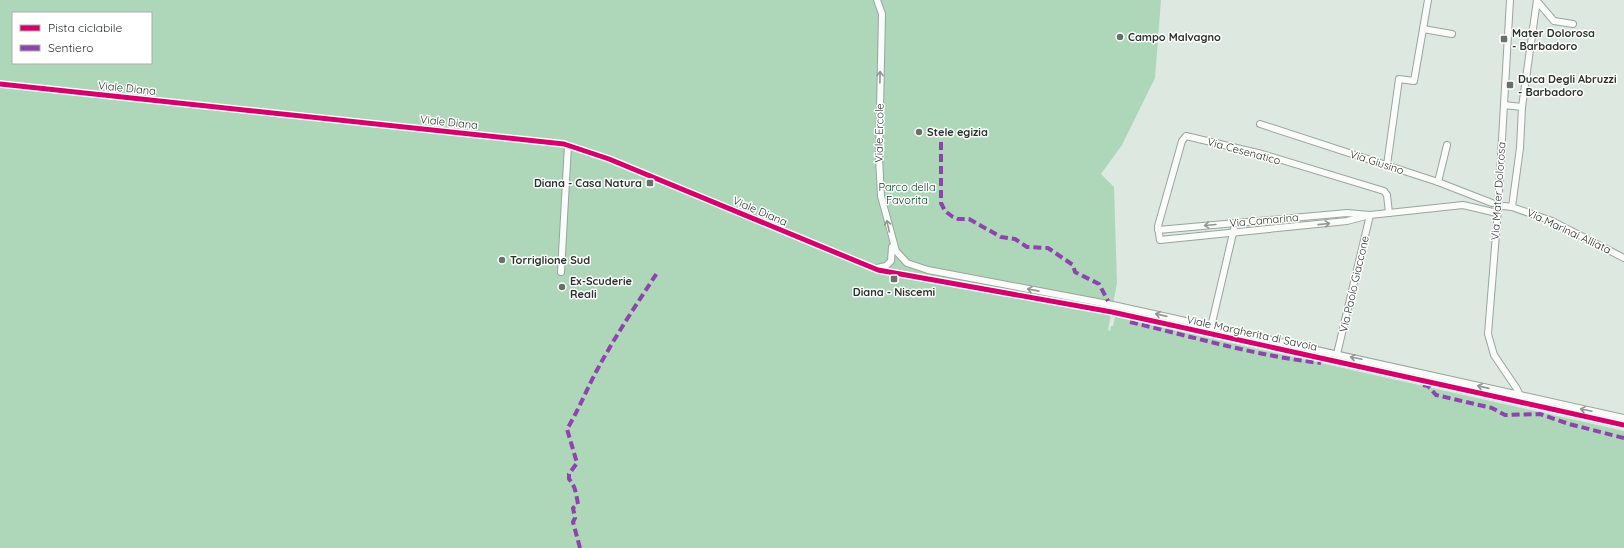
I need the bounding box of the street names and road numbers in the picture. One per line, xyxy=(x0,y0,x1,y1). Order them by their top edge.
street label: Viale Diana xyxy=(97,78,157,98)
street label: Viale Ercole xyxy=(871,103,887,163)
street label: Viale Diana xyxy=(419,112,479,132)
street label: Via Cesenatico xyxy=(1206,134,1283,168)
street label: Via Mater Dolorosa xyxy=(1488,141,1508,241)
street label: Via Giusino xyxy=(1348,147,1406,177)
street label: Viale Diana xyxy=(731,193,789,229)
street label: Via Marinai Alliata xyxy=(1525,205,1613,257)
street label: Via Camarina xyxy=(1229,210,1299,230)
street label: Via Paolo Giaccone xyxy=(1336,234,1372,334)
street label: Viale Margherita di Savoia xyxy=(1185,312,1319,354)

